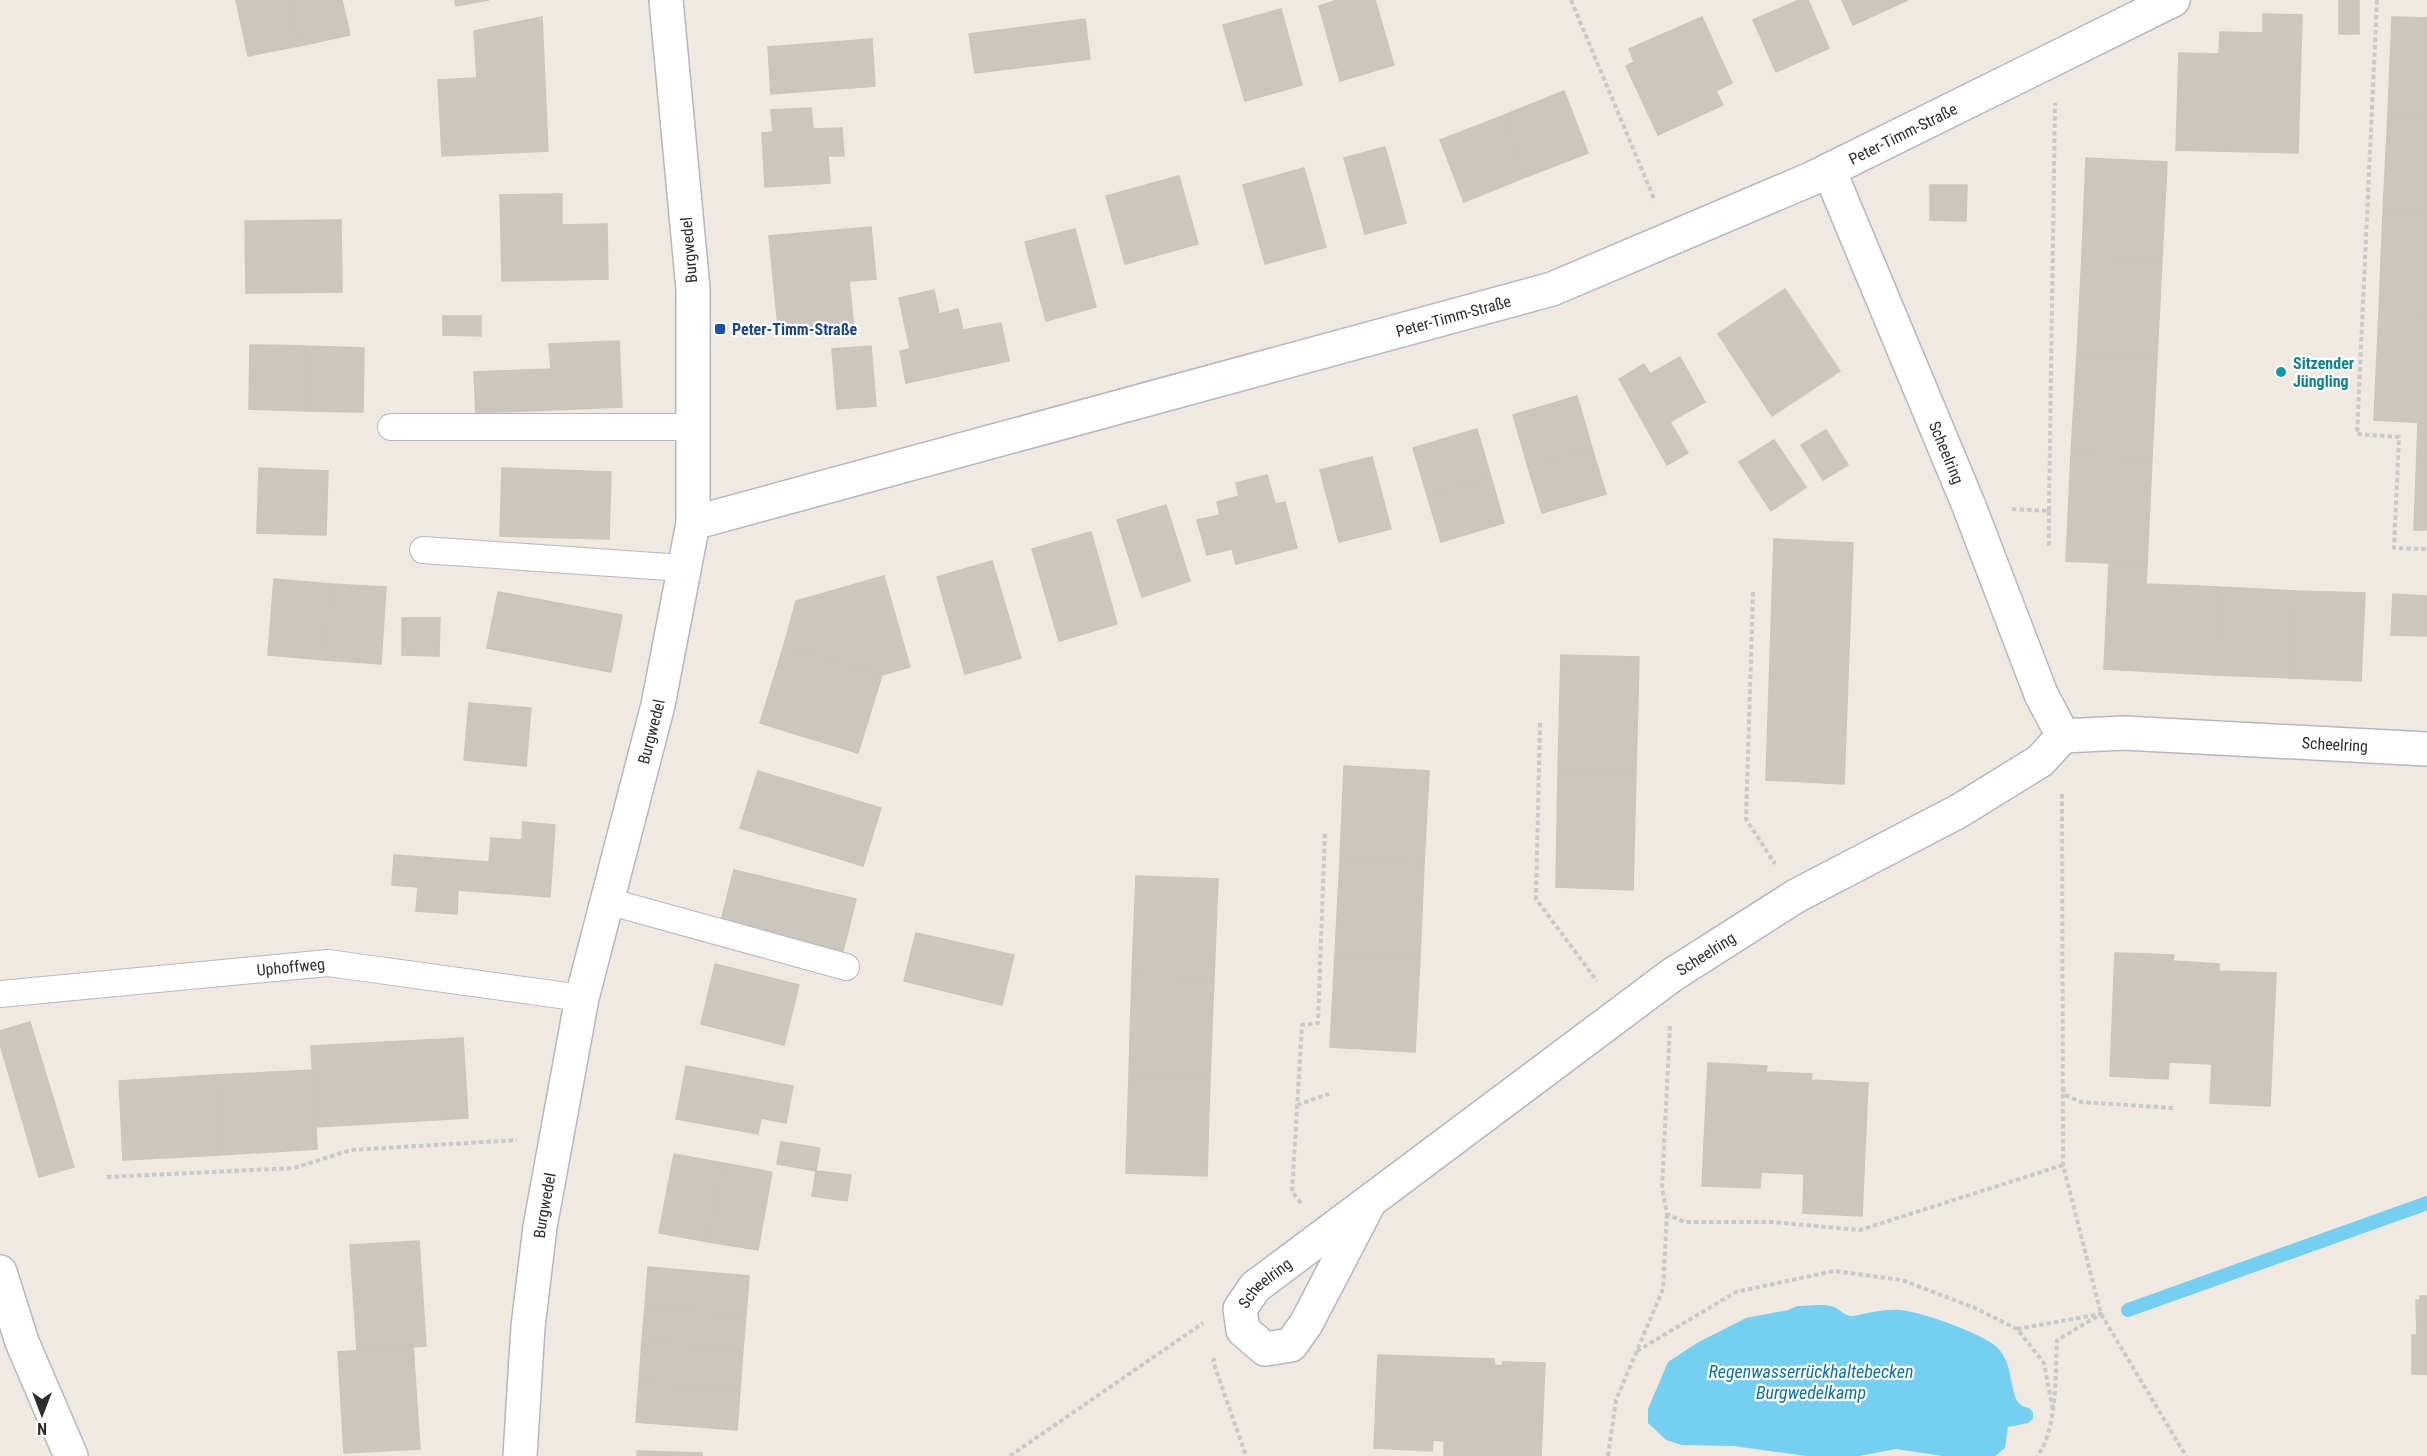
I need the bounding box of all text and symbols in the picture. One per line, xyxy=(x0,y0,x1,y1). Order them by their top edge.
street label: Peter-Timm-Straße xyxy=(1845,99,1960,168)
street label: Burgwedel xyxy=(677,216,701,284)
street label: Peter-Timm-Straße xyxy=(1394,291,1513,341)
place label: Peter-Timm-Straße xyxy=(732,320,858,339)
marker: Peter-Timm-Straße xyxy=(713,322,727,336)
place label: Sitzender Jüngling xyxy=(2293,354,2354,391)
marker: Sitzender Jüngling xyxy=(2274,365,2288,379)
street label: Scheelring xyxy=(1925,418,1968,487)
street label: Burgwedel xyxy=(634,698,668,766)
street label: Scheelring xyxy=(2301,733,2368,755)
street label: Scheelring xyxy=(1673,928,1739,979)
street label: Uphoffweg xyxy=(256,954,326,979)
street label: Burgwedel xyxy=(529,1171,559,1239)
street label: Scheelring xyxy=(1234,1254,1295,1312)
water label: Regenwasserrückhaltebecken Burgwedelkamp xyxy=(1709,1361,1913,1403)
north arrow xyxy=(12,1384,72,1444)
text: N xyxy=(37,1419,47,1438)

